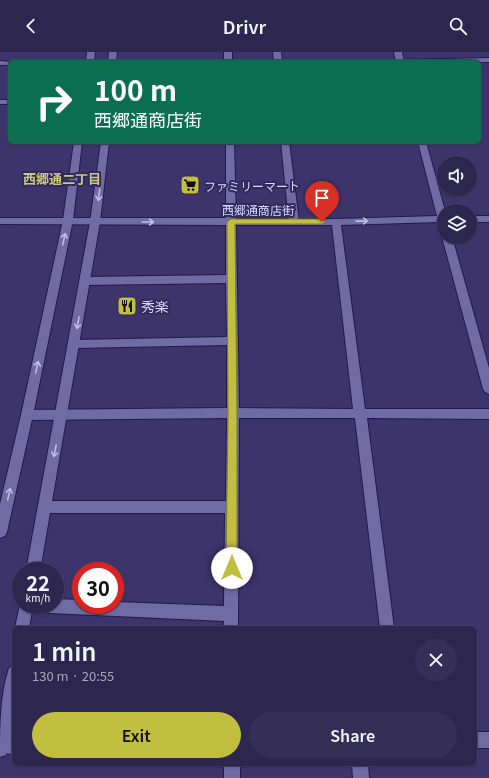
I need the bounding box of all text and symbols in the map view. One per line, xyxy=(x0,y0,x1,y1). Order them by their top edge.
text: Drivr xyxy=(223,13,266,39)
icon: back xyxy=(20,15,42,37)
icon: search xyxy=(447,15,469,37)
text: 100 m xyxy=(94,69,177,109)
icon: right xyxy=(28,76,80,128)
text: 西郷通商店街 xyxy=(94,106,202,132)
map controls xyxy=(437,156,477,244)
button: sound xyxy=(437,156,477,196)
district label: 西郷通二丁目 xyxy=(23,169,101,188)
supermarket icon: ファミリーマート xyxy=(179,174,201,196)
place label: ファミリーマート xyxy=(204,177,300,194)
pin xyxy=(305,181,339,222)
icon: arrive xyxy=(311,187,333,209)
one-way arrow xyxy=(95,188,102,201)
street label: 西郷通商店街 xyxy=(222,201,294,218)
button: layers xyxy=(437,204,477,244)
one-way arrow xyxy=(355,217,368,225)
one-way arrow xyxy=(141,218,154,226)
one-way arrow xyxy=(60,233,68,246)
restaurant icon: 秀楽 xyxy=(116,295,138,317)
place label: 秀楽 xyxy=(141,296,169,316)
one-way arrow xyxy=(74,316,82,329)
one-way arrow xyxy=(33,360,41,373)
one-way arrow xyxy=(51,444,59,457)
one-way arrow xyxy=(5,487,13,500)
position arrow xyxy=(211,547,253,589)
speed limit sign: 30 xyxy=(72,562,124,614)
text: 22 xyxy=(26,568,50,597)
text: km/h xyxy=(26,590,50,605)
text: 1 min xyxy=(32,633,97,668)
button: close xyxy=(415,639,457,681)
text: 130 m · 20:55 xyxy=(32,666,114,685)
button: Exit xyxy=(32,712,241,758)
button: Share xyxy=(249,712,457,758)

